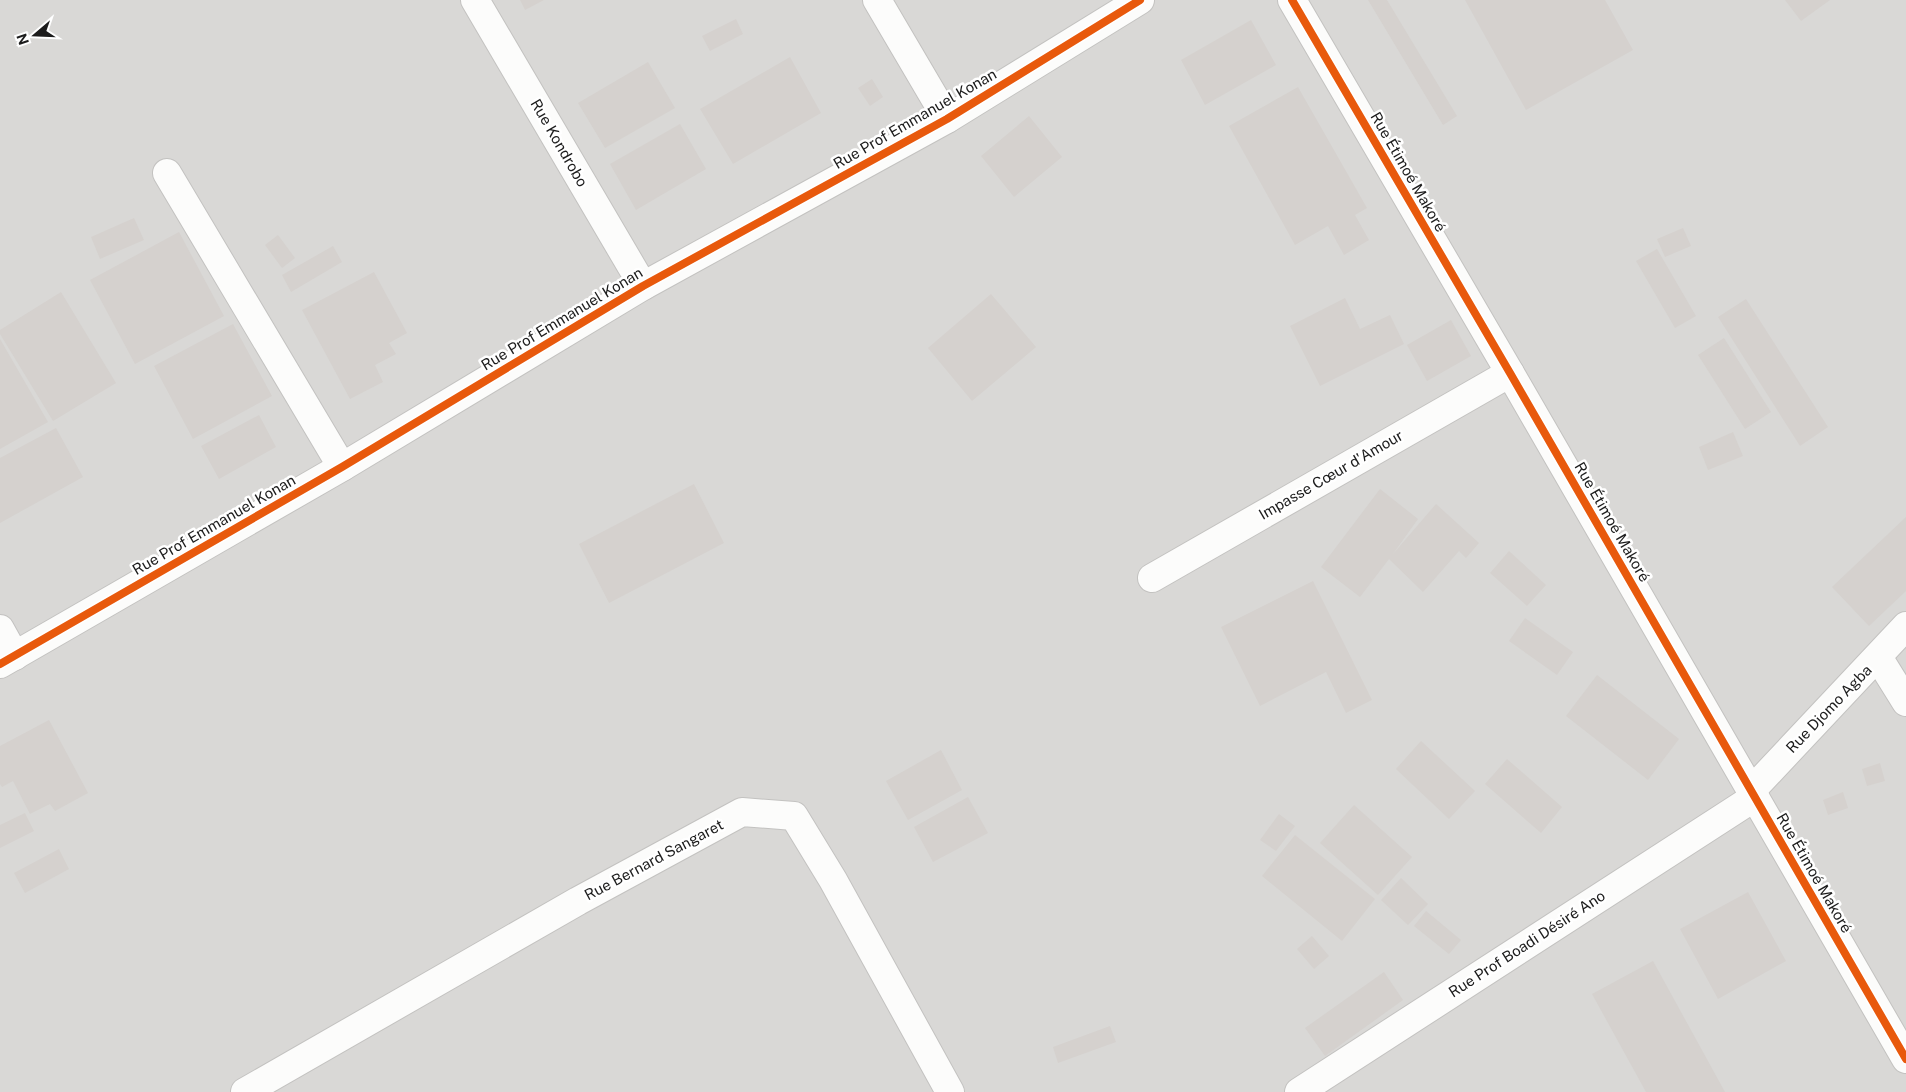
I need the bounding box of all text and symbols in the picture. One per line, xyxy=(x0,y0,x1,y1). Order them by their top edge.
north arrow xyxy=(10,10,60,60)
text: N xyxy=(13,31,32,47)
street label: Rue Prof Emmanuel Konan xyxy=(830,65,999,172)
street label: Rue Kondrobo xyxy=(527,96,591,190)
street label: Rue Étimoé Makoré xyxy=(1367,109,1450,235)
street label: Rue Prof Emmanuel Konan xyxy=(478,264,645,374)
street label: Impasse Cœur d'Amour xyxy=(1256,426,1406,523)
street label: Rue Étimoé Makoré xyxy=(1571,459,1654,585)
street label: Rue Prof Emmanuel Konan xyxy=(129,471,298,578)
street label: Rue Djomo Agba xyxy=(1782,661,1875,756)
street label: Rue Étimoé Makoré xyxy=(1773,810,1856,936)
street label: Rue Bernard Sangaret xyxy=(582,816,726,903)
street label: Rue Prof Boadi Désiré Ano xyxy=(1445,887,1608,1001)

